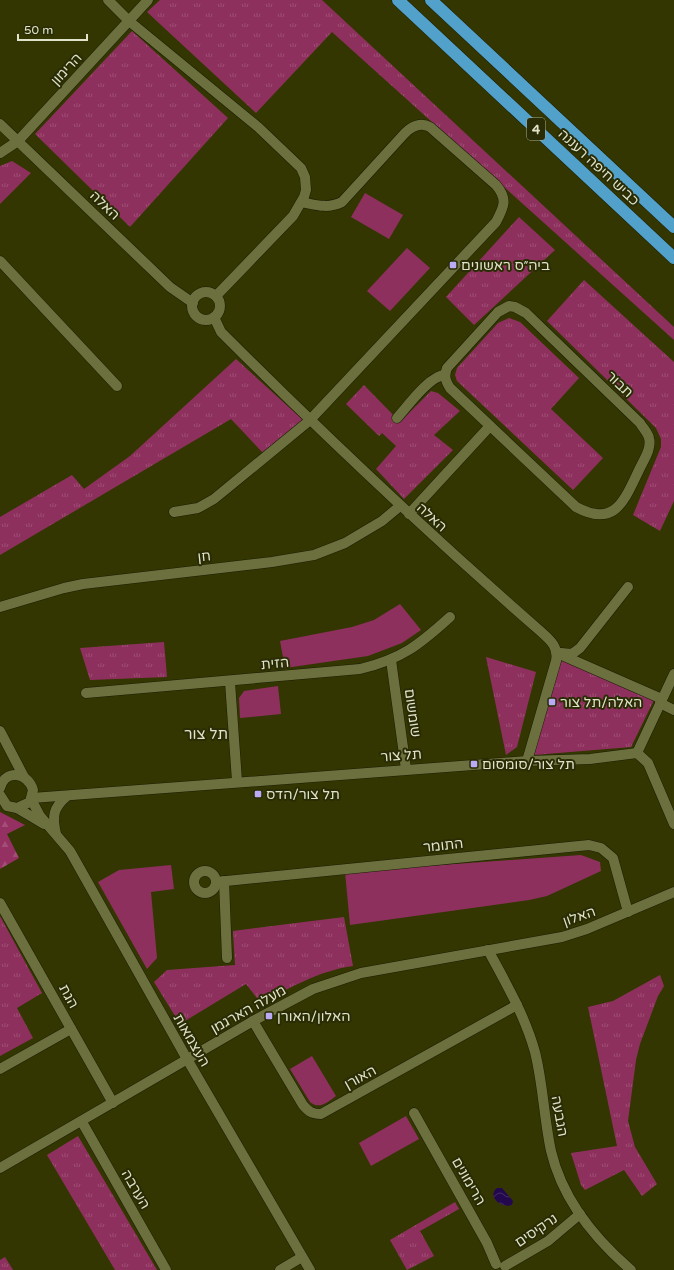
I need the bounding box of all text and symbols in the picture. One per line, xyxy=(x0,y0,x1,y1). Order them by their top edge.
scale bar xyxy=(18,16,87,42)
text: 50 m xyxy=(24,23,53,37)
street label: הרימון xyxy=(47,50,86,89)
road number: 4 xyxy=(527,118,545,140)
street label: כביש חיפה רעננה xyxy=(555,125,643,209)
street label: האלה xyxy=(86,187,123,224)
place label: ביה״ס ראשונים xyxy=(461,257,550,274)
marker: ביה״ס ראשונים xyxy=(448,260,458,270)
street label: תבור xyxy=(603,368,636,401)
street label: האלה xyxy=(413,499,450,535)
street label: חן xyxy=(197,547,212,566)
street label: הזית xyxy=(260,654,290,673)
street label: שומשום xyxy=(401,688,424,738)
place label: האלה/תל צור xyxy=(560,694,642,711)
marker: האלה/תל צור xyxy=(547,697,557,707)
district label: תל צור xyxy=(184,725,228,743)
street label: תל צור xyxy=(380,746,422,765)
place label: תל צור/סומסום xyxy=(482,756,575,773)
marker: תל צור/סומסום xyxy=(469,759,479,769)
place label: תל צור/הדס xyxy=(266,786,340,803)
marker: תל צור/הדס xyxy=(253,789,263,799)
street label: התומר xyxy=(422,835,464,856)
street label: האלון xyxy=(561,903,598,930)
street label: הגת xyxy=(55,981,82,1011)
street label: מעלה הארגמן xyxy=(208,982,289,1037)
place label: האלון/האורן xyxy=(277,1008,351,1025)
street label: העצמאות xyxy=(170,1011,213,1070)
marker: האלון/האורן xyxy=(264,1011,274,1021)
street label: האורן xyxy=(341,1062,379,1093)
street label: הגבעה xyxy=(548,1094,571,1138)
street label: הרימונים xyxy=(448,1154,489,1208)
street label: הערבה xyxy=(118,1167,154,1212)
street label: נרקיסים xyxy=(512,1210,561,1251)

